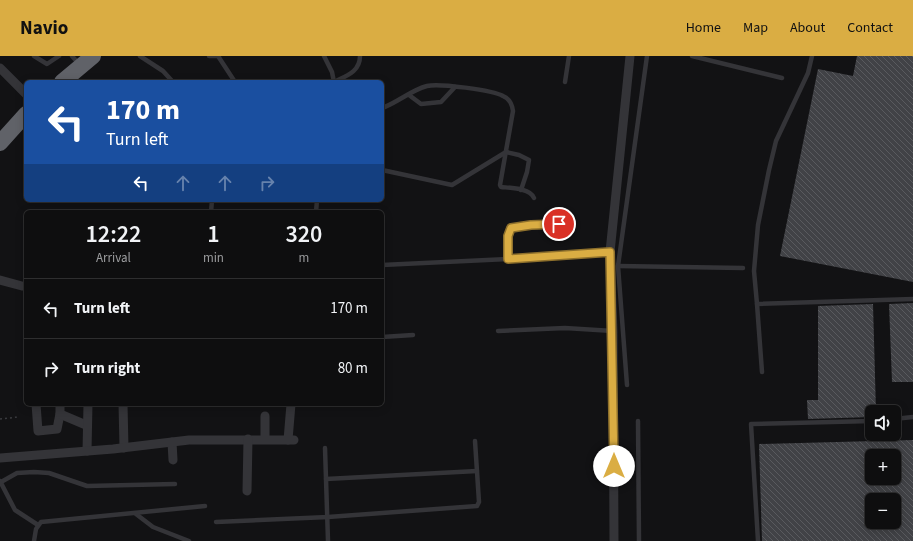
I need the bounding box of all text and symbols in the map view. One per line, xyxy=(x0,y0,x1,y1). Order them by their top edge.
text: Navio xyxy=(20,15,68,42)
text: Home xyxy=(686,18,721,38)
text: Map xyxy=(743,18,768,38)
text: About xyxy=(790,18,825,38)
text: Contact xyxy=(847,18,893,38)
text: 170 m xyxy=(106,90,180,130)
icon: left xyxy=(40,96,92,148)
text: Turn left xyxy=(106,127,168,152)
icon: left xyxy=(130,172,152,194)
icon: ahead xyxy=(172,172,194,194)
icon: ahead xyxy=(214,172,236,194)
icon: right xyxy=(256,172,278,194)
pin xyxy=(542,207,576,241)
icon: arrive xyxy=(548,213,570,235)
text: 12:22 xyxy=(86,217,141,252)
text: 1 xyxy=(207,217,220,252)
text: 320 xyxy=(286,217,322,252)
text: Arrival xyxy=(96,249,131,267)
text: min xyxy=(203,249,224,267)
text: m xyxy=(299,249,309,267)
icon: left xyxy=(40,298,62,320)
text: Turn left xyxy=(74,298,130,319)
text: 170 m xyxy=(330,298,368,319)
icon: right xyxy=(40,358,62,380)
text: Turn right xyxy=(74,358,140,379)
text: 80 m xyxy=(338,358,368,379)
map controls xyxy=(865,405,901,529)
button: sound xyxy=(865,405,901,441)
position arrow xyxy=(593,445,635,487)
button: + xyxy=(865,449,901,485)
button: − xyxy=(865,493,901,529)

